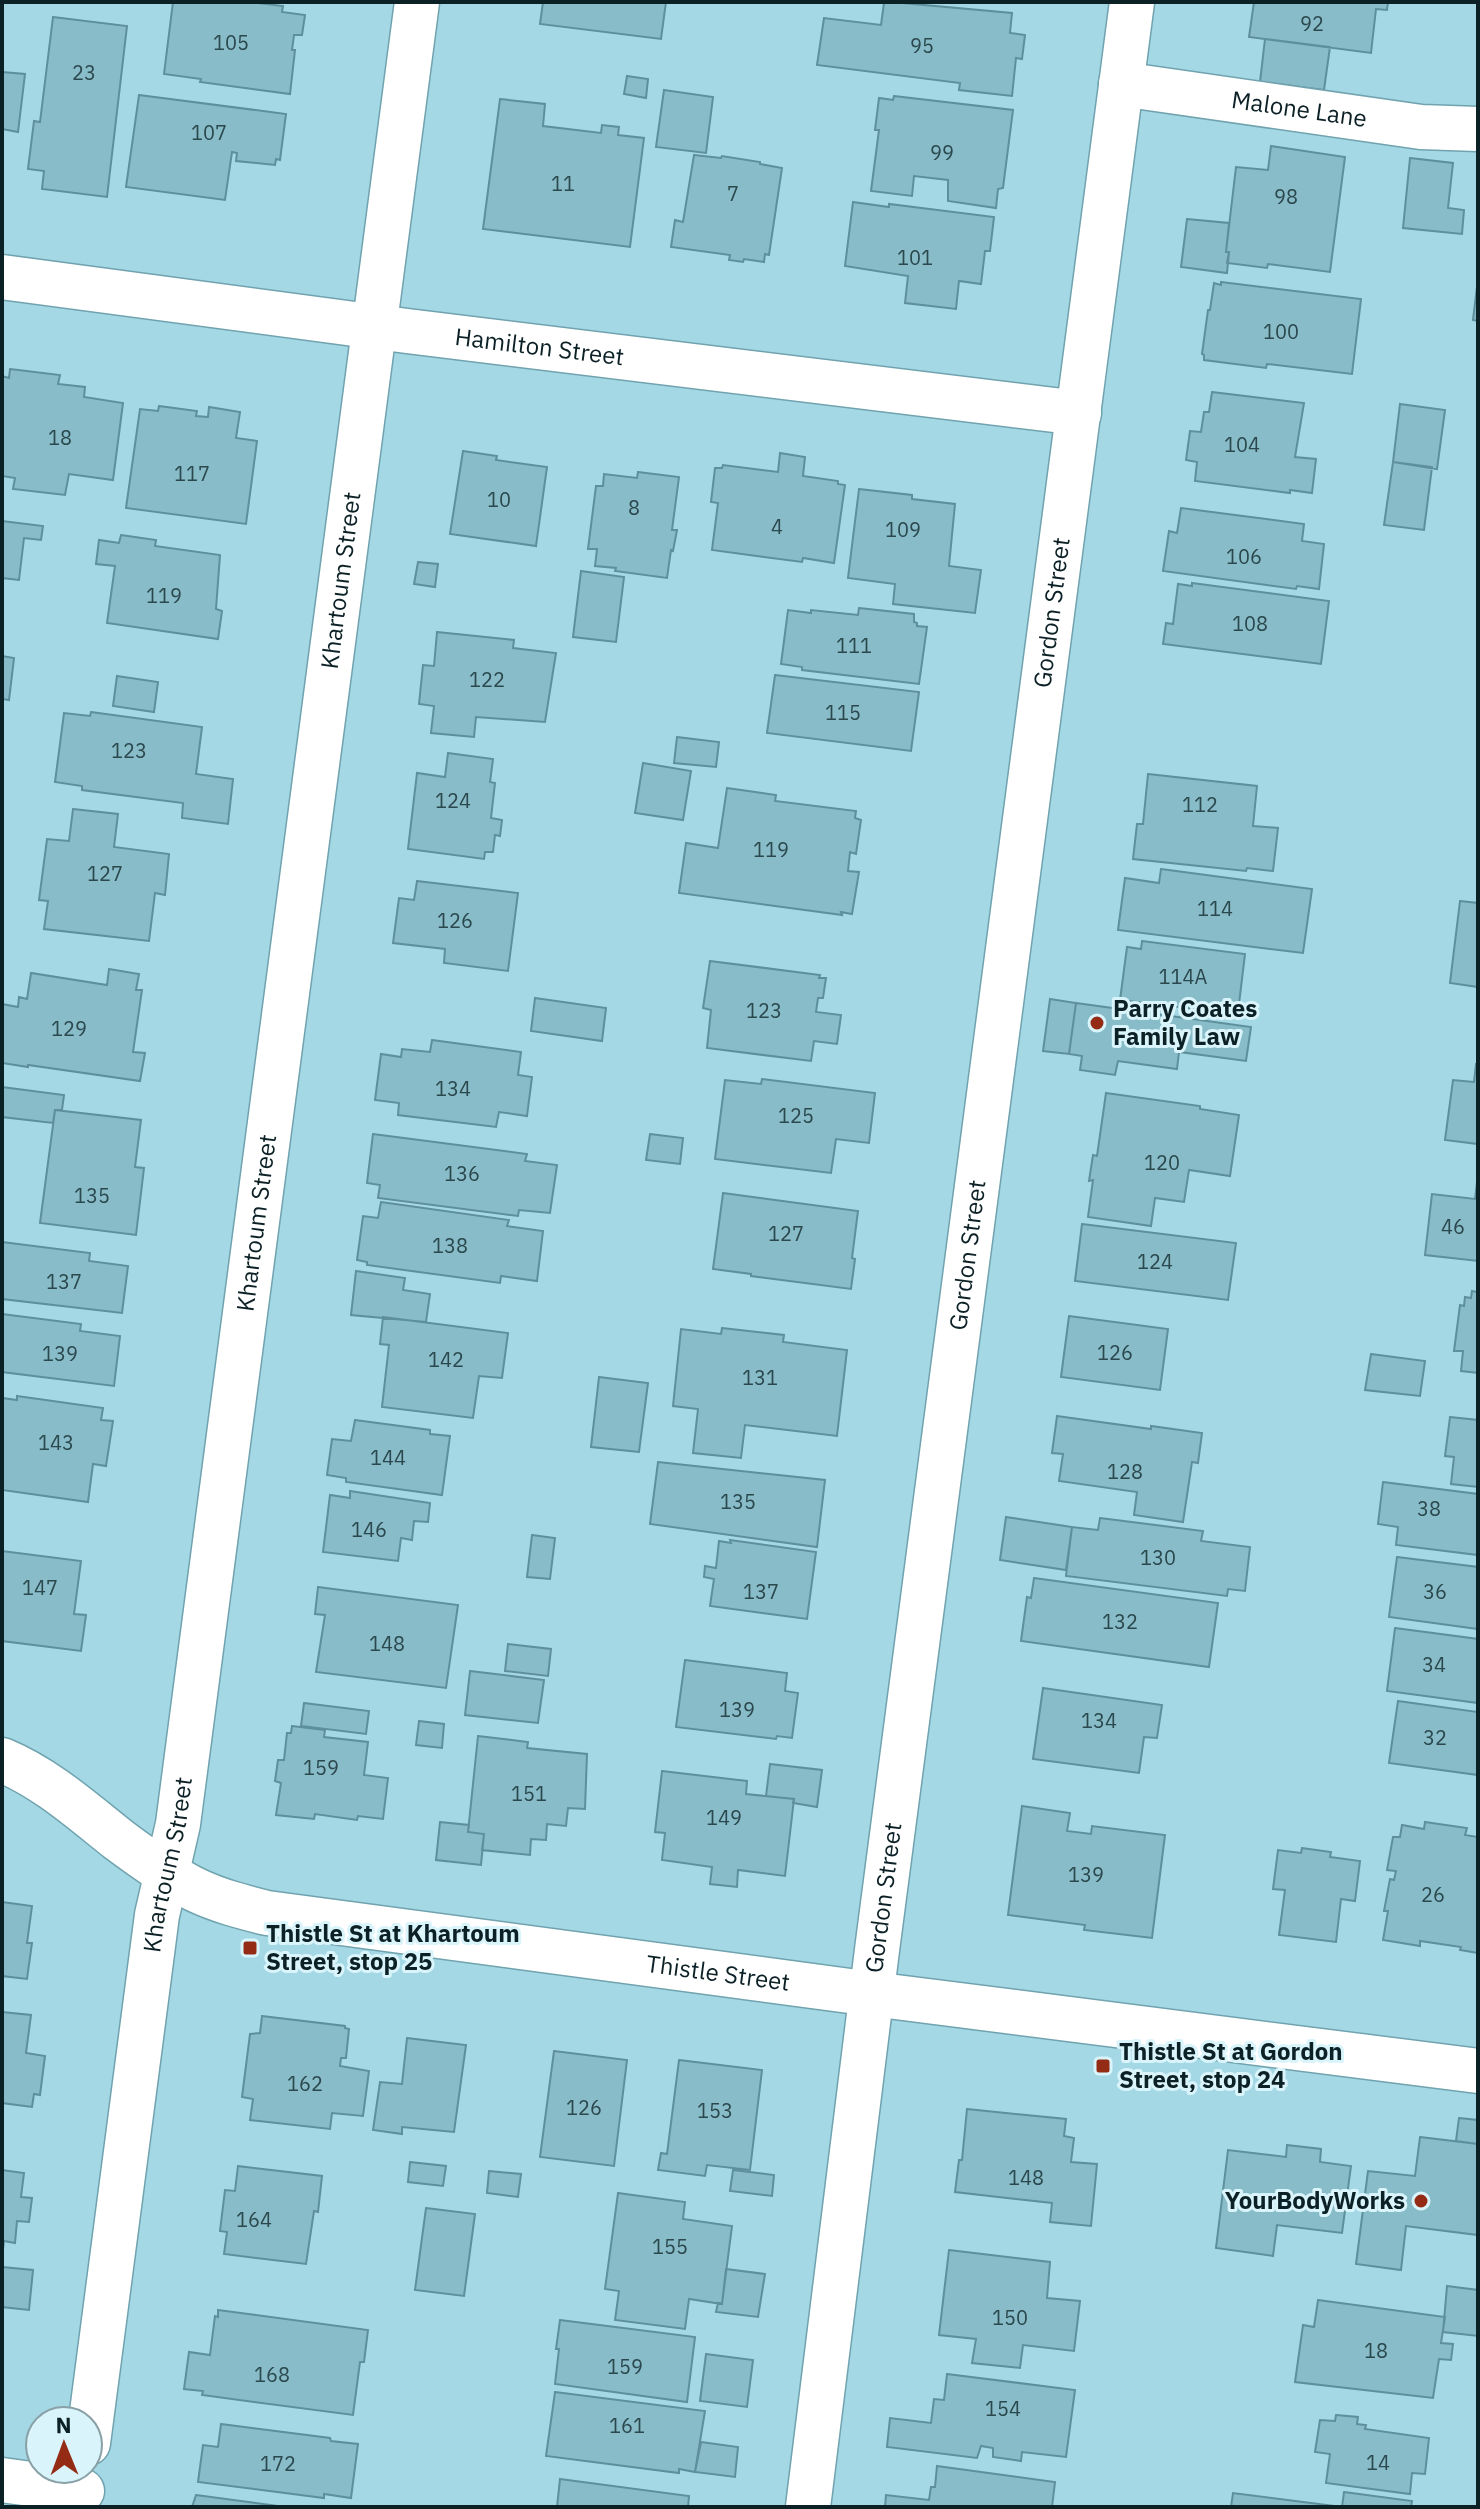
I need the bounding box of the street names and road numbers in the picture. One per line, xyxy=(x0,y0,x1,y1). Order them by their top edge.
street label: Malone Lane xyxy=(1230,83,1369,134)
street label: Hamilton Street xyxy=(453,320,626,372)
street label: Khartoum Street xyxy=(313,490,368,671)
street label: Gordon Street xyxy=(1025,535,1077,690)
street label: Khartoum Street xyxy=(228,1132,283,1313)
street label: Gordon Street xyxy=(941,1178,993,1332)
street label: Khartoum Street xyxy=(135,1775,199,1954)
street label: Gordon Street xyxy=(857,1820,909,1975)
street label: Thistle Street xyxy=(644,1947,792,1998)

